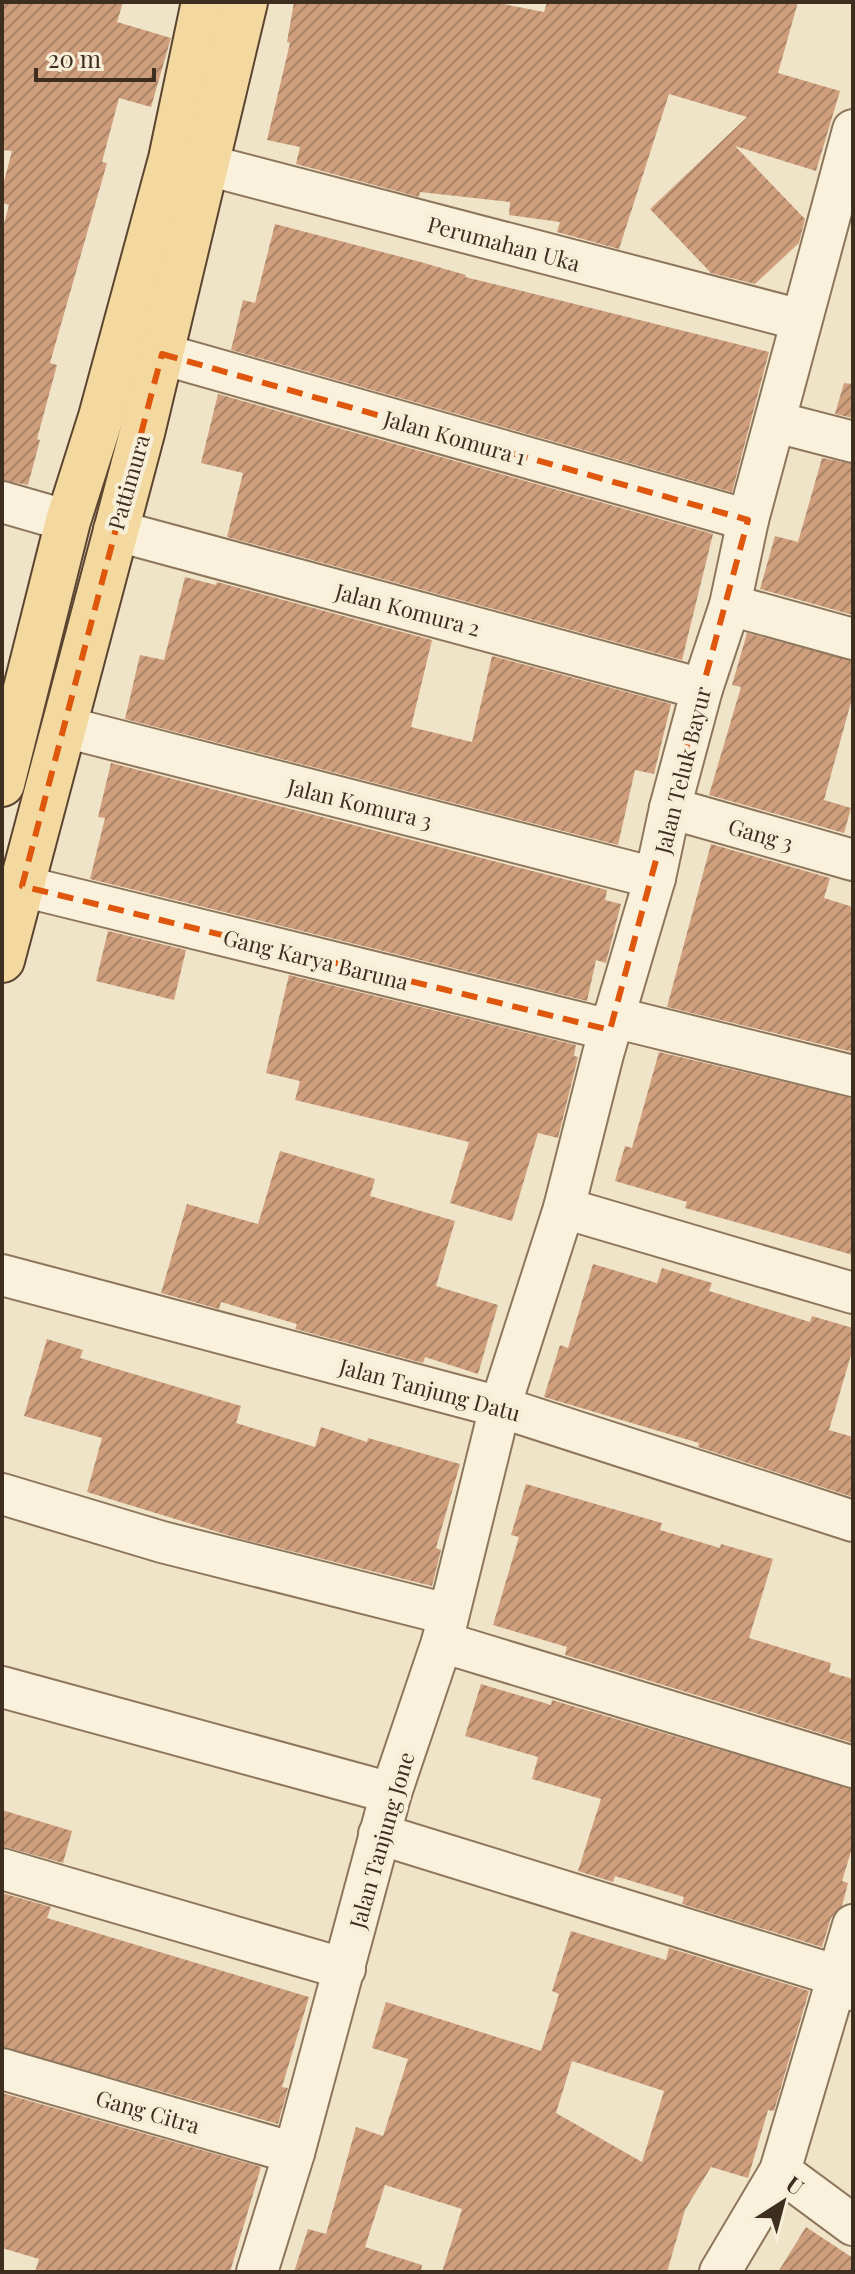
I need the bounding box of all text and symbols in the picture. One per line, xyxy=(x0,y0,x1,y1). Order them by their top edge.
scale bar xyxy=(36,32,154,82)
text: 20 m xyxy=(48,42,101,74)
street label: Perumahan Uka xyxy=(424,208,584,278)
street label: Jalan Komura 1 xyxy=(380,402,529,472)
street label: Pattimura xyxy=(100,431,156,533)
street label: Jalan Komura 2 xyxy=(331,575,484,643)
street label: Jalan Teluk Bayur xyxy=(646,683,717,858)
street label: Jalan Komura 3 xyxy=(284,770,436,835)
street label: Gang 3 xyxy=(725,810,797,858)
street label: Gang Karya Baruna xyxy=(220,921,412,997)
street label: Jalan Tanjung Datu xyxy=(335,1350,524,1428)
street label: Jalan Tanjung Jone xyxy=(341,1748,421,1933)
street label: Gang Citra xyxy=(93,2082,203,2140)
north arrow xyxy=(743,2162,823,2242)
text: U xyxy=(780,2168,810,2202)

